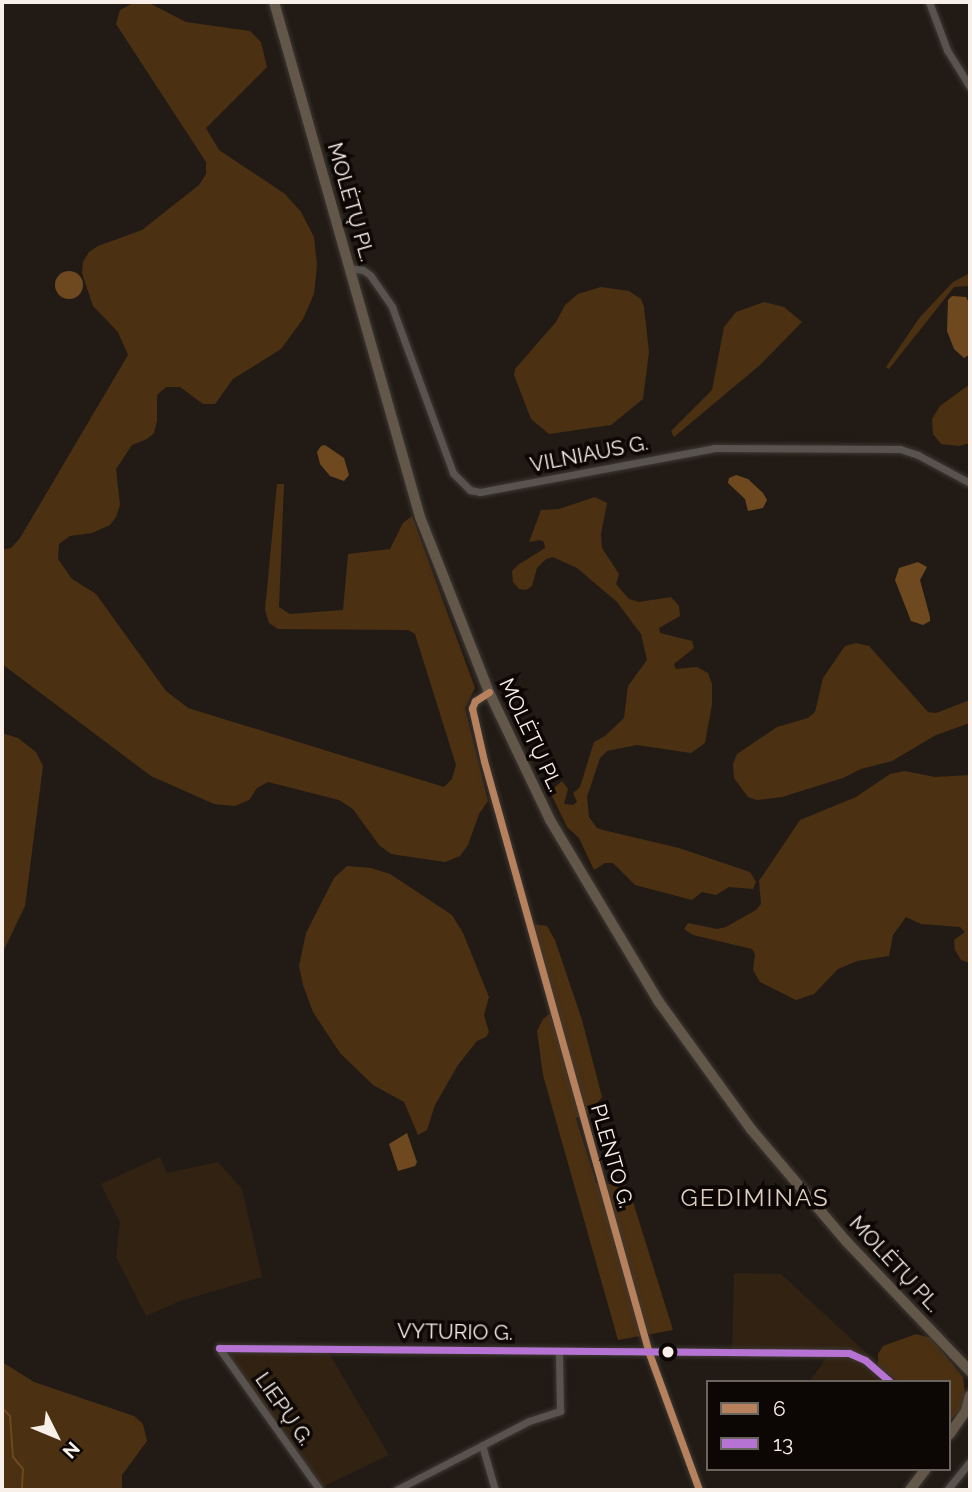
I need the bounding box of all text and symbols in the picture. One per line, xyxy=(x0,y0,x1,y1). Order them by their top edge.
street label: MOLĖTŲ PL. xyxy=(322,140,380,264)
street label: VILNIAUS G. xyxy=(528,430,650,478)
street label: MOLĖTŲ PL. xyxy=(494,674,568,796)
street label: PLENTO G. xyxy=(585,1101,639,1211)
district label: GEDIMINAS xyxy=(682,1184,828,1212)
street label: MOLĖTŲ PL. xyxy=(844,1211,946,1317)
street label: VYTURIO G. xyxy=(397,1318,513,1346)
unlabelled marker xyxy=(661,1345,675,1359)
street label: LIEPŲ G. xyxy=(250,1368,318,1450)
legend xyxy=(706,1380,951,1471)
text: 6 xyxy=(773,1396,786,1421)
north arrow xyxy=(21,1401,91,1471)
text: 13 xyxy=(773,1431,793,1456)
text: N xyxy=(58,1438,84,1463)

